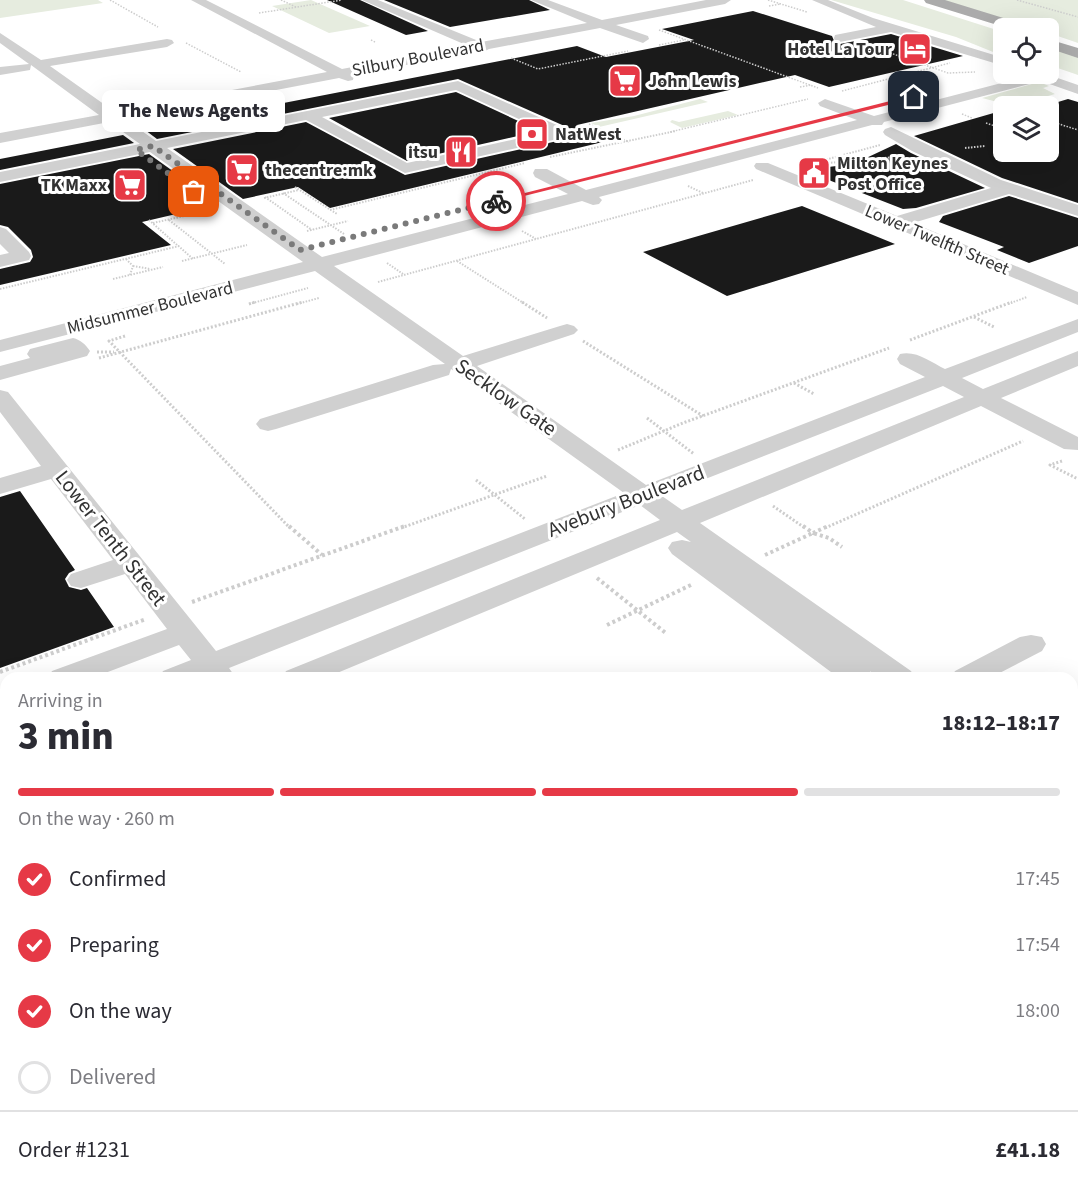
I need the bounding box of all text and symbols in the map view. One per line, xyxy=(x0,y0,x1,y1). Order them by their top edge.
map controls xyxy=(993,18,1059,162)
button: locate xyxy=(993,18,1059,84)
hotel icon: Hotel La Tour xyxy=(897,31,933,67)
street label: Silbury Boulevard xyxy=(350,33,486,83)
place label: Hotel La Tour xyxy=(787,37,893,62)
supermarket icon: John Lewis xyxy=(607,63,643,99)
place label: John Lewis xyxy=(648,69,737,94)
pin xyxy=(888,71,939,122)
icon: home xyxy=(897,80,930,113)
callout: The News Agents xyxy=(103,90,286,132)
button: layers xyxy=(993,96,1059,162)
text: The News Agents xyxy=(118,97,269,125)
bank icon: NatWest xyxy=(514,116,550,152)
place label: NatWest xyxy=(555,122,622,147)
restaurant icon: itsu xyxy=(443,134,479,170)
place label: itsu xyxy=(408,140,438,165)
place label: Milton Keynes Post Office xyxy=(837,151,948,197)
supermarket icon: thecentre:mk xyxy=(224,152,260,188)
public building icon: Milton Keynes Post Office xyxy=(796,155,832,191)
place label: thecentre:mk xyxy=(265,158,373,183)
pin xyxy=(168,166,219,217)
supermarket icon: TK Maxx xyxy=(112,167,148,203)
courier xyxy=(466,171,526,231)
place label: TK Maxx xyxy=(41,173,107,198)
icon: bag xyxy=(177,175,210,208)
icon: bike xyxy=(480,185,513,218)
street label: Lower Twelfth Street xyxy=(861,198,1013,282)
street label: Midsummer Boulevard xyxy=(64,275,236,341)
street label: Secklow Gate xyxy=(449,351,563,443)
street label: Avebury Boulevard xyxy=(543,457,709,545)
street label: Lower Tenth Street xyxy=(48,464,174,612)
text: Arriving in xyxy=(18,687,103,715)
text: 18:12–18:17 xyxy=(942,707,1060,739)
text: 3 min xyxy=(18,709,114,765)
text: On the way · 260 m xyxy=(18,805,175,833)
icon: check xyxy=(18,863,51,896)
text: Confirmed xyxy=(69,863,166,895)
text: 17:45 xyxy=(1015,865,1060,893)
icon: check xyxy=(18,929,51,962)
text: Preparing xyxy=(69,929,159,961)
text: 17:54 xyxy=(1015,931,1060,959)
icon: check xyxy=(18,995,51,1028)
text: On the way xyxy=(69,995,172,1027)
text: 18:00 xyxy=(1015,997,1060,1025)
text: Delivered xyxy=(69,1061,156,1093)
text: Order #1231 xyxy=(18,1134,130,1166)
text: £41.18 xyxy=(995,1134,1060,1166)

